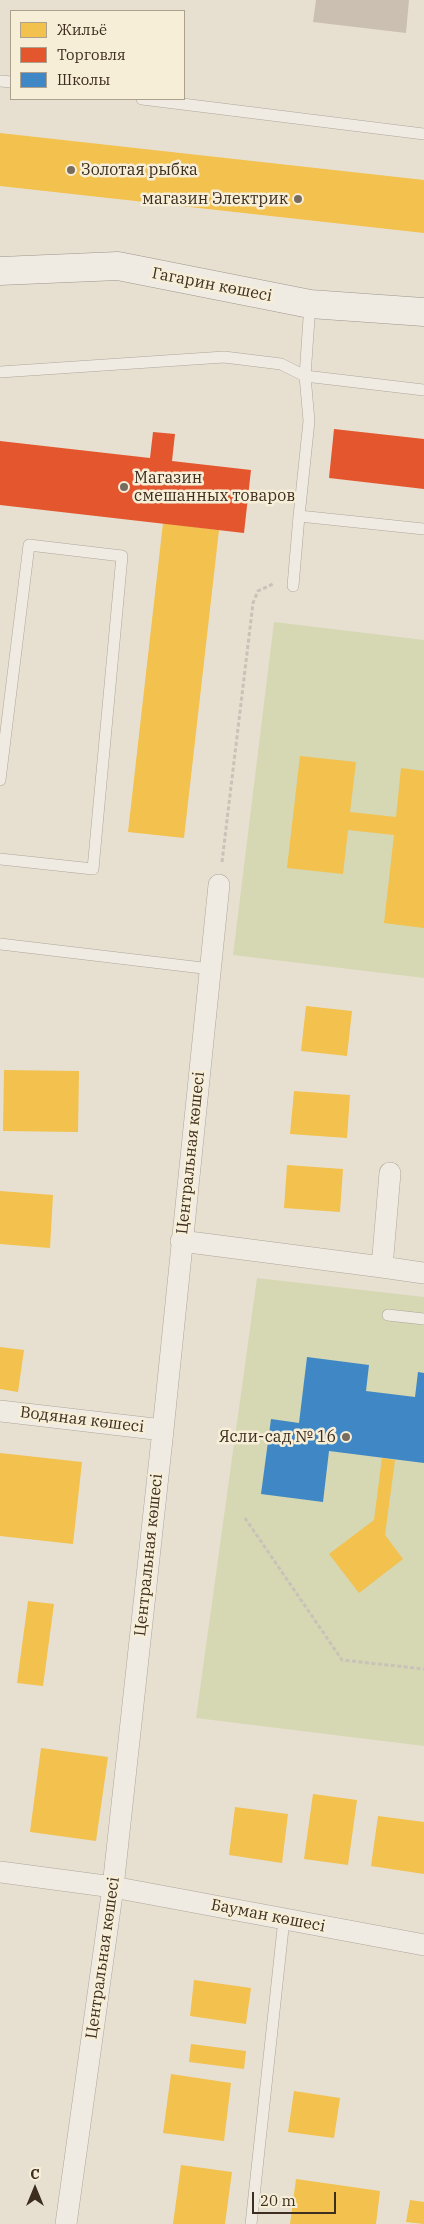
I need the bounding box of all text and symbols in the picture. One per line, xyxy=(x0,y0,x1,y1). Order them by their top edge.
legend xyxy=(10,10,185,100)
text: Жильё xyxy=(57,20,107,39)
text: Торговля xyxy=(57,45,126,64)
text: Школы xyxy=(57,70,110,89)
place label: Золотая рыбка xyxy=(81,160,198,180)
marker: Золотая рыбка xyxy=(65,164,77,176)
place label: магазин Электрик xyxy=(142,189,288,209)
marker: магазин Электрик xyxy=(292,193,304,205)
street label: Гагарин көшесі xyxy=(150,264,274,306)
place label: Магазин смешанных товаров xyxy=(134,468,295,506)
marker: Магазин смешанных товаров xyxy=(118,481,130,493)
street label: Центральная көшесі xyxy=(173,1071,209,1235)
street label: Водяная көшесі xyxy=(19,1403,145,1437)
place label: Ясли-сад № 16 xyxy=(219,1427,336,1447)
marker: Ясли-сад № 16 xyxy=(340,1431,352,1443)
street label: Центральная көшесі xyxy=(131,1473,167,1637)
street label: Центральная көшесі xyxy=(82,1876,124,2040)
street label: Бауман көшесі xyxy=(209,1896,327,1936)
north arrow xyxy=(10,2164,60,2214)
text: С xyxy=(30,2165,40,2183)
scale bar xyxy=(254,2182,338,2214)
text: 20 m xyxy=(260,2191,296,2210)

